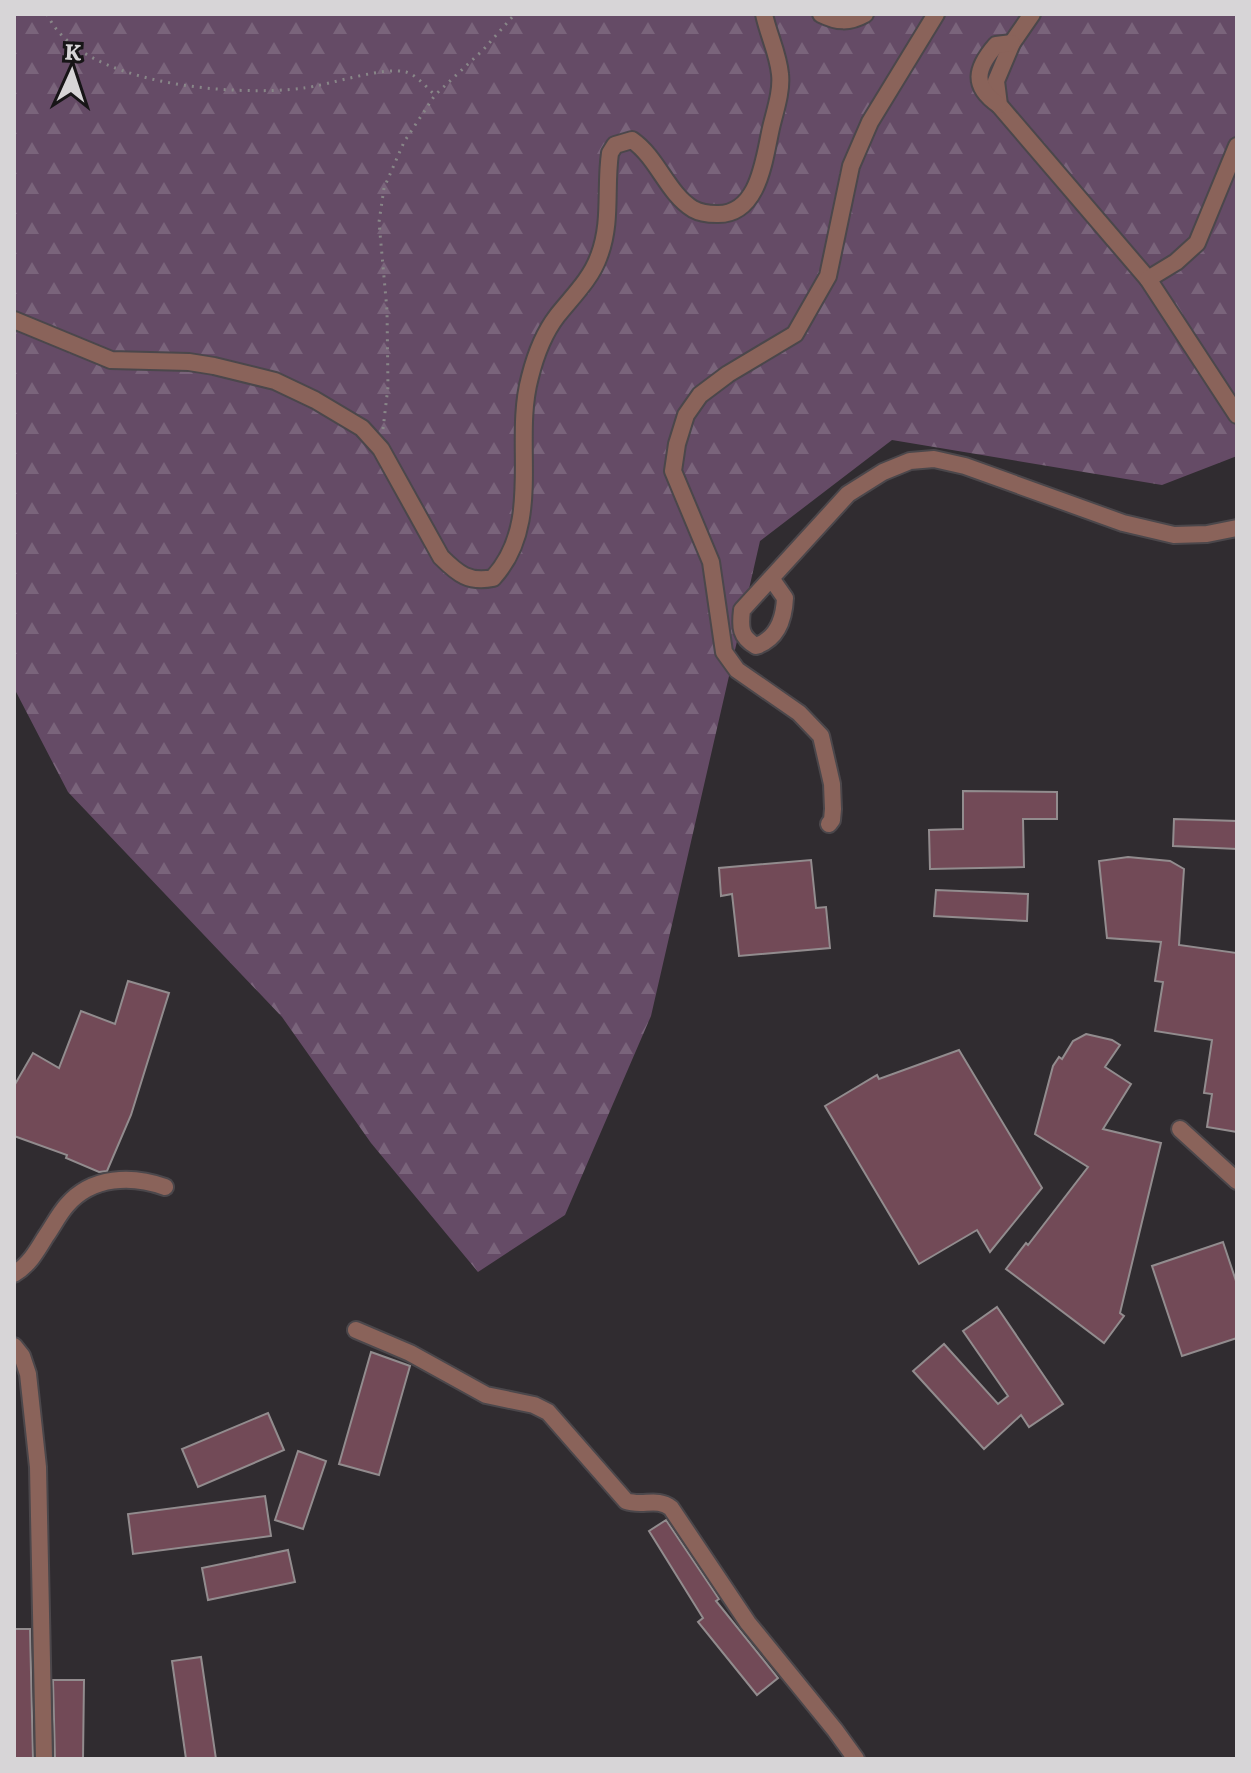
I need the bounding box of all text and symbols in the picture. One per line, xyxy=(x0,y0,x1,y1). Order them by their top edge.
north arrow xyxy=(32,32,112,112)
text: K xyxy=(64,34,83,67)

